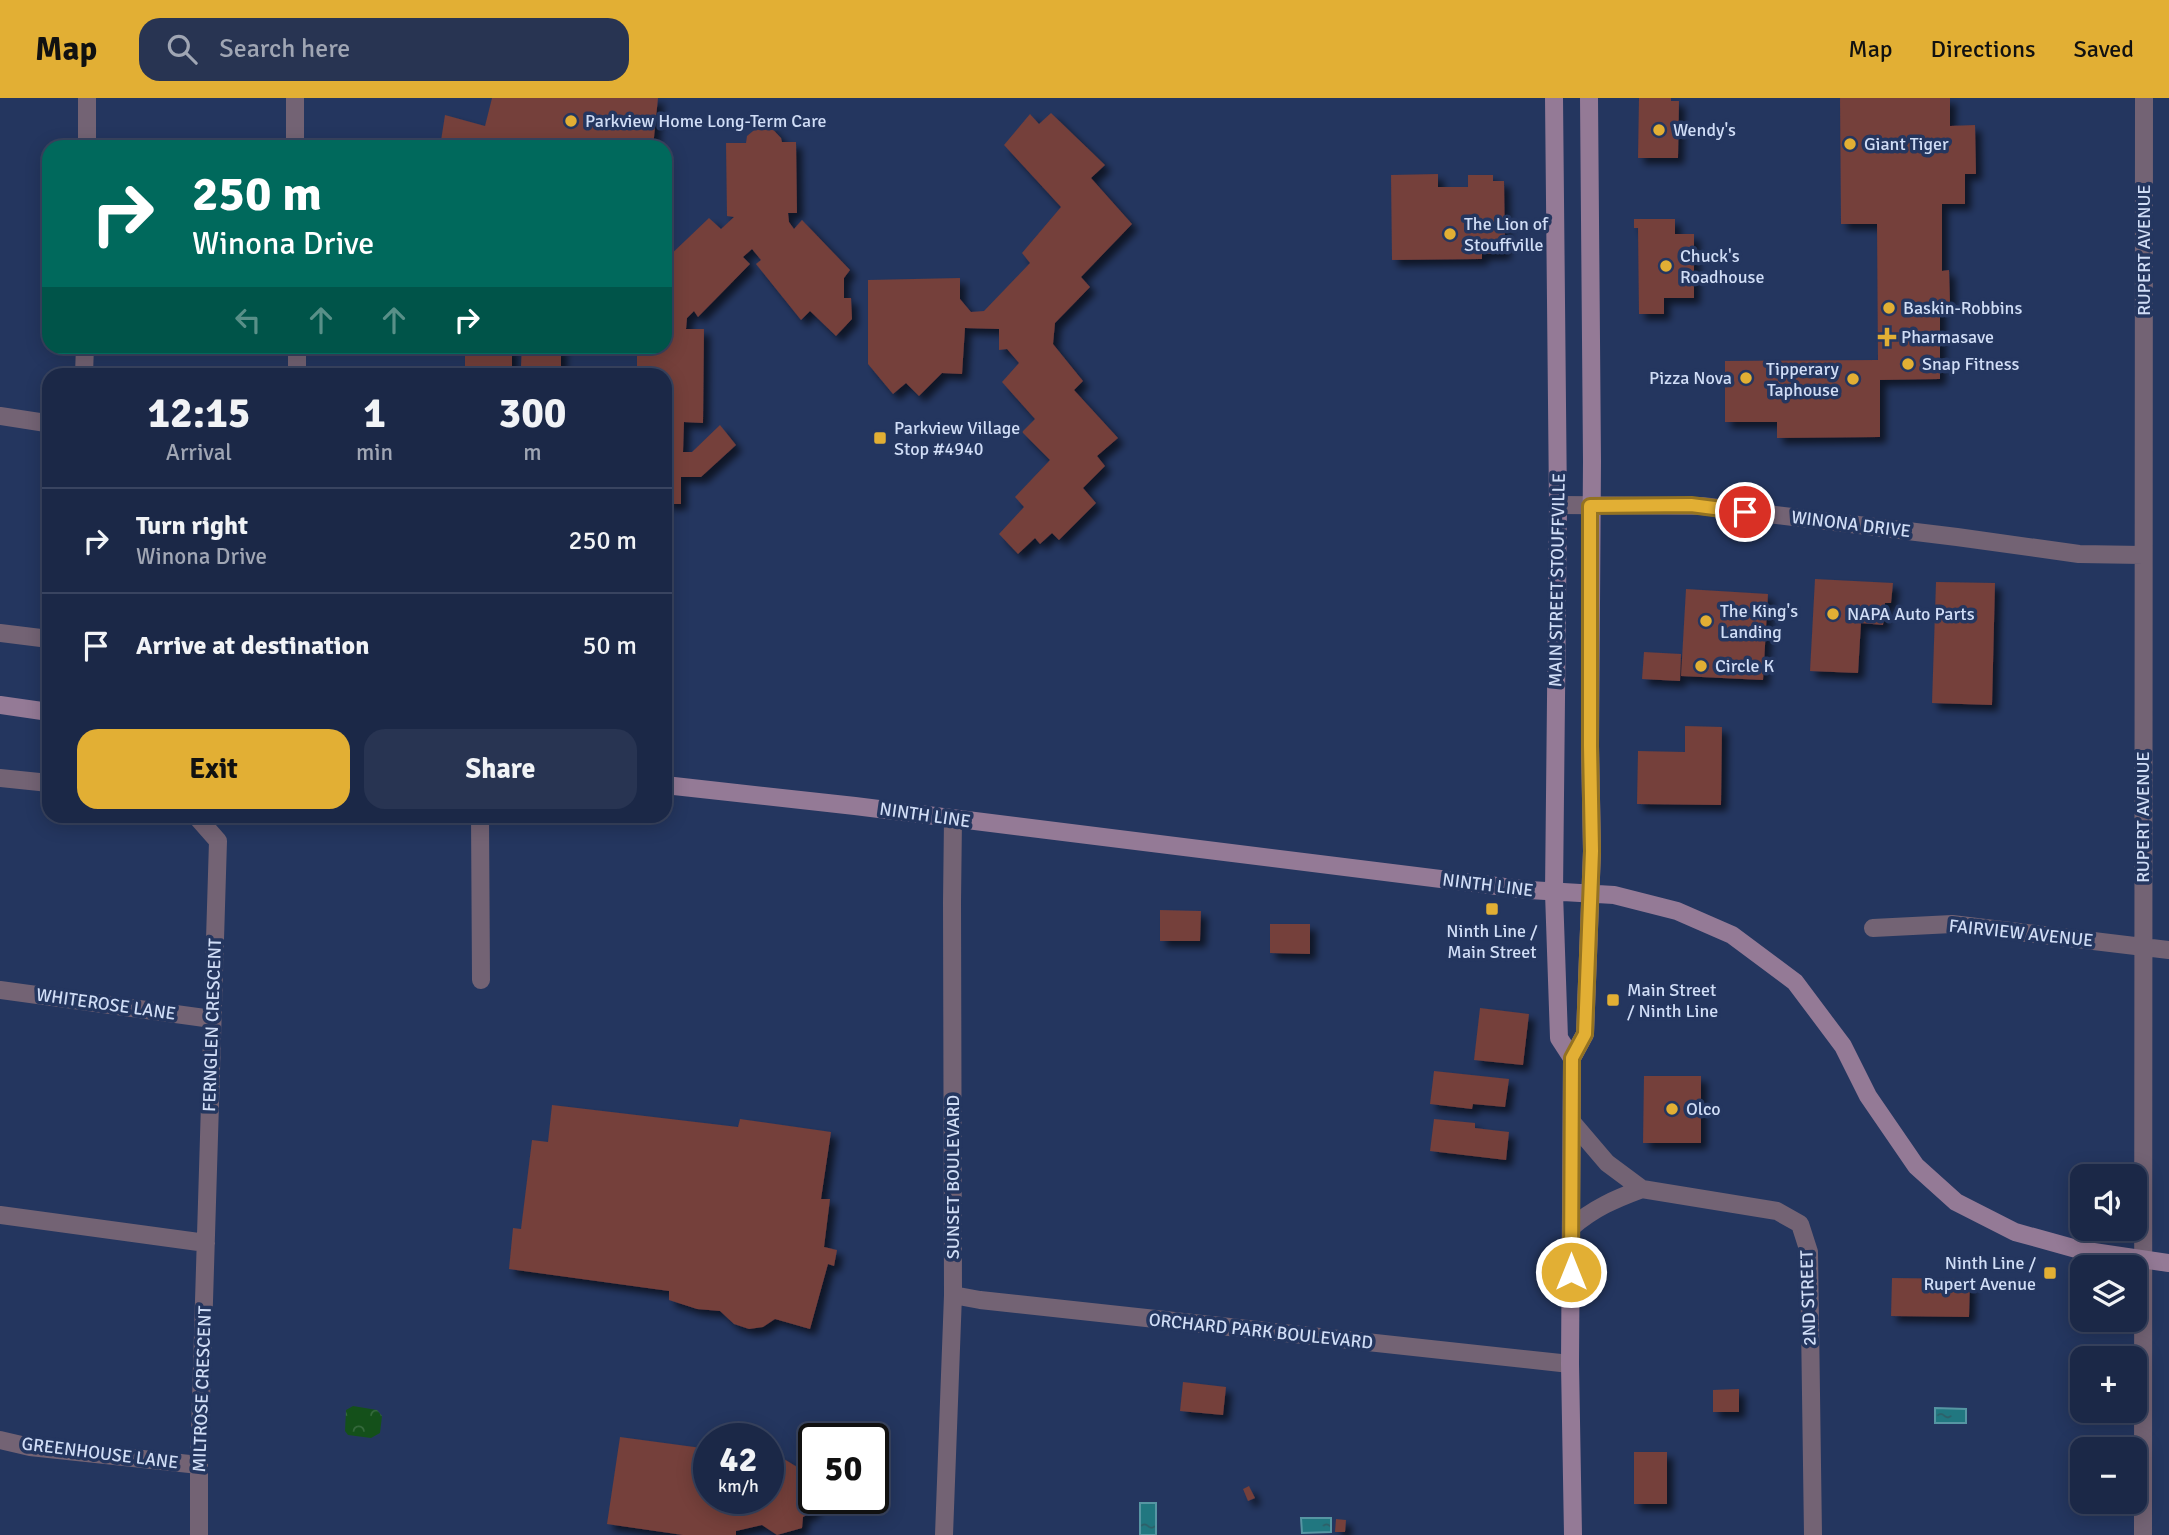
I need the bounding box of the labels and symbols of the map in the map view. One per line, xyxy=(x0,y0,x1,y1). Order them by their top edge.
place label: Parkview Home Long-Term Care xyxy=(585,110,826,132)
marker: Parkview Home Long-Term Care xyxy=(563,113,579,129)
place label: Wendy's xyxy=(1673,119,1736,141)
marker: Wendy's xyxy=(1651,122,1667,138)
place label: Giant Tiger xyxy=(1864,133,1949,155)
marker: Giant Tiger xyxy=(1842,136,1858,152)
street label: RUPERT AVENUE xyxy=(2133,184,2155,316)
place label: The Lion of Stouffville xyxy=(1464,213,1549,256)
marker: The Lion of Stouffville xyxy=(1442,226,1458,242)
place label: Chuck's Roadhouse xyxy=(1680,245,1764,288)
marker: Chuck's Roadhouse xyxy=(1658,258,1674,274)
place label: Baskin-Robbins xyxy=(1903,297,2022,319)
marker: Baskin-Robbins xyxy=(1881,300,1897,316)
place label: Pharmasave xyxy=(1901,326,1994,348)
marker: Pharmasave xyxy=(1879,329,1895,345)
place label: Snap Fitness xyxy=(1922,353,2020,375)
marker: Snap Fitness xyxy=(1900,356,1916,372)
place label: Tipperary Taphouse xyxy=(1766,358,1840,401)
place label: Pizza Nova xyxy=(1649,367,1732,389)
marker: Pizza Nova xyxy=(1738,370,1754,386)
marker: Tipperary Taphouse xyxy=(1845,371,1861,387)
place label: Parkview Village Stop #4940 xyxy=(894,417,1020,460)
marker: Parkview Village Stop #4940 xyxy=(872,430,888,446)
street label: MAIN STREET STOUFFVILLE xyxy=(1544,473,1570,687)
pin xyxy=(1715,482,1775,542)
street label: WINONA DRIVE xyxy=(1790,506,1912,542)
place label: The King's Landing xyxy=(1720,600,1798,643)
place label: NAPA Auto Parts xyxy=(1847,603,1975,625)
marker: NAPA Auto Parts xyxy=(1825,606,1841,622)
marker: The King's Landing xyxy=(1698,613,1714,629)
place label: Circle K xyxy=(1715,655,1775,677)
marker: Circle K xyxy=(1693,658,1709,674)
street label: RUPERT AVENUE xyxy=(2132,751,2154,883)
street label: NINTH LINE xyxy=(878,798,972,832)
street label: NINTH LINE xyxy=(1441,868,1535,902)
marker: Ninth Line / Main Street xyxy=(1484,901,1500,917)
street label: FAIRVIEW AVENUE xyxy=(1948,914,2094,952)
place label: Ninth Line / Main Street xyxy=(1446,920,1538,963)
street label: FERNGLEN CRESCENT xyxy=(198,938,226,1112)
place label: Main Street / Ninth Line xyxy=(1627,979,1718,1022)
street label: WHITEROSE LANE xyxy=(35,983,177,1025)
marker: Main Street / Ninth Line xyxy=(1605,992,1621,1008)
street label: SUNSET BOULEVARD xyxy=(942,1095,964,1259)
place label: Olco xyxy=(1686,1098,1721,1120)
marker: Olco xyxy=(1664,1101,1680,1117)
position arrow xyxy=(1534,1235,1608,1309)
street label: 2ND STREET xyxy=(1795,1250,1821,1346)
place label: Ninth Line / Rupert Avenue xyxy=(1924,1252,2036,1295)
marker: Ninth Line / Rupert Avenue xyxy=(2042,1265,2058,1281)
street label: MILTROSE CRESCENT xyxy=(188,1305,216,1473)
street label: ORCHARD PARK BOULEVARD xyxy=(1148,1308,1374,1354)
speed limit sign: 50 xyxy=(798,1423,889,1514)
street label: GREENHOUSE LANE xyxy=(20,1432,180,1474)

